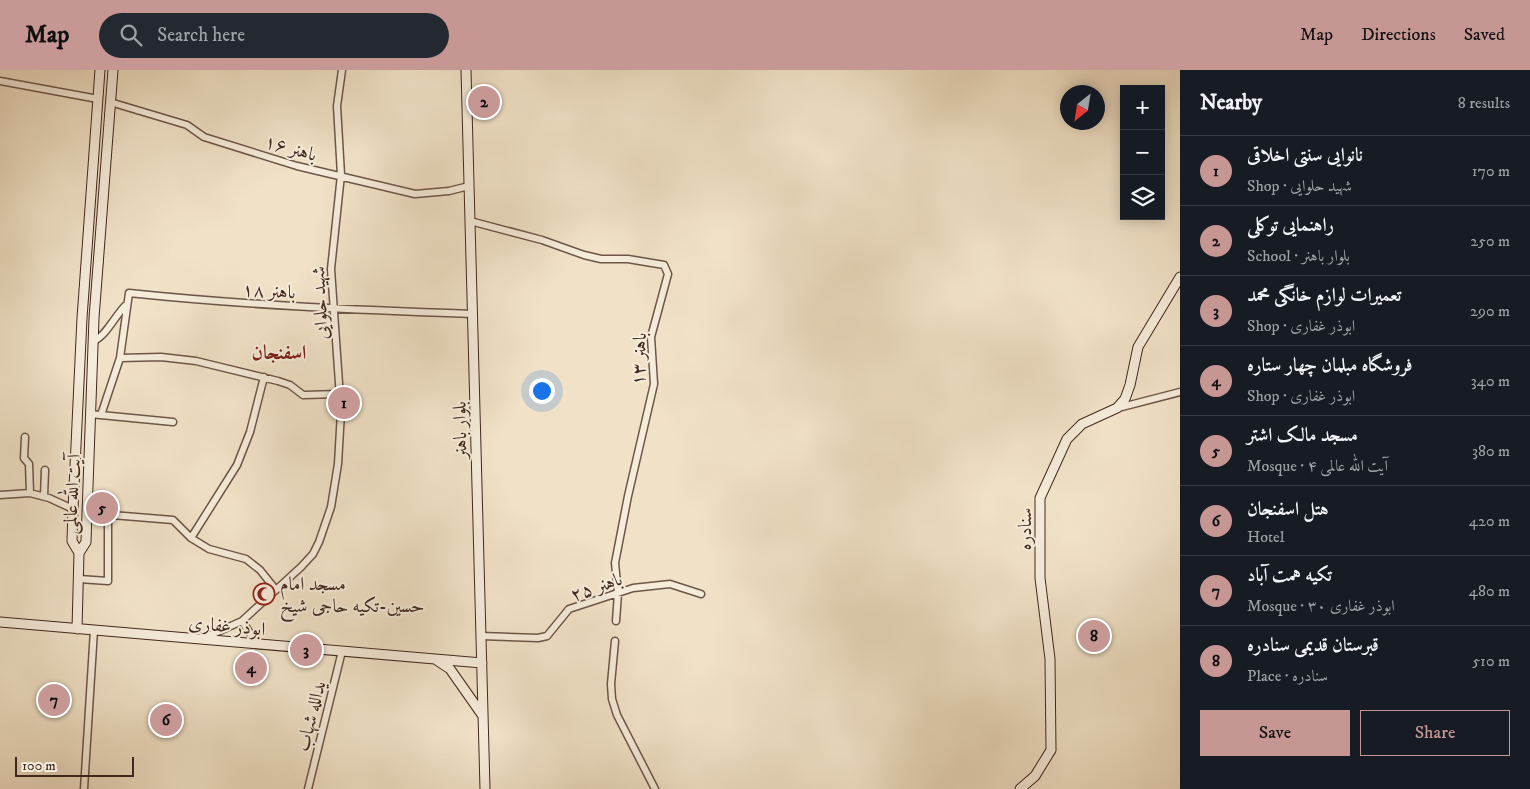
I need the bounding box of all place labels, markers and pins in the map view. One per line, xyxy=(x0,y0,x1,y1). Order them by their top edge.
pin: 2 xyxy=(468,83,500,121)
pin: 1 xyxy=(328,384,360,422)
pin: 5 xyxy=(86,489,118,527)
place label: مسجد امام حسین-تکیه حاجی شیخ xyxy=(280,573,424,623)
mosque icon: مسجد امام حسین-تکیه حاجی شیخ xyxy=(252,582,276,606)
pin: 8 xyxy=(1078,617,1110,655)
pin: 3 xyxy=(290,631,322,669)
pin: 4 xyxy=(235,649,267,687)
pin: 7 xyxy=(38,681,70,719)
pin: 6 xyxy=(150,701,182,739)

